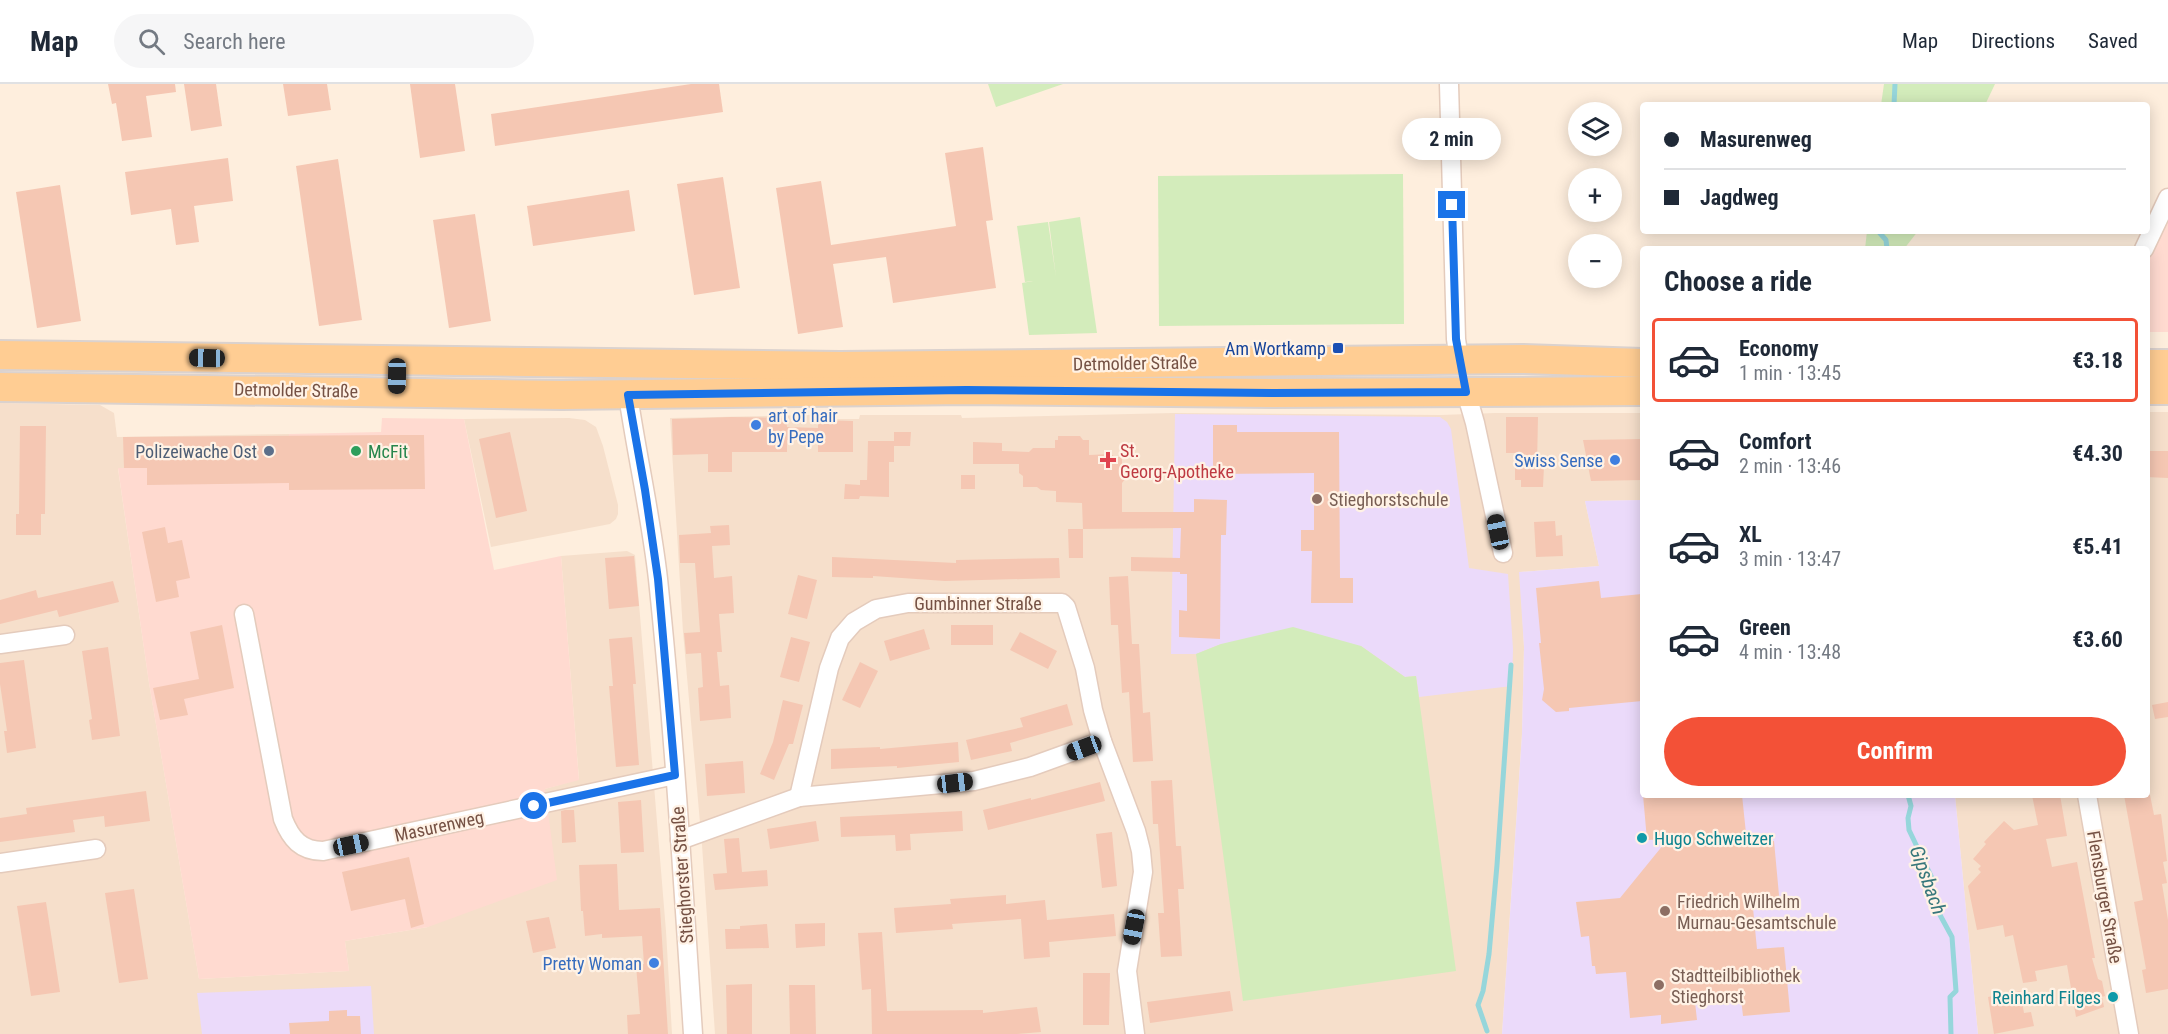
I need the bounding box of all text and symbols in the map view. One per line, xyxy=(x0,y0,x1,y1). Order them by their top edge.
search box xyxy=(114,14,534,68)
text: Map xyxy=(30,25,78,58)
icon: search xyxy=(135,25,168,58)
text: Search here xyxy=(183,29,286,54)
text: Map xyxy=(1902,29,1938,53)
text: Directions xyxy=(1971,29,2055,53)
text: Saved xyxy=(2088,29,2138,53)
map controls xyxy=(1568,102,1622,288)
button: layers xyxy=(1568,102,1622,156)
callout: 2 min xyxy=(1402,118,1502,160)
text: 2 min xyxy=(1429,127,1474,151)
text: Masurenweg xyxy=(1700,127,1812,152)
button: + xyxy=(1568,168,1622,222)
text: Jagdweg xyxy=(1700,185,1779,210)
route end xyxy=(1438,191,1465,218)
button: − xyxy=(1568,234,1622,288)
text: Choose a ride xyxy=(1664,266,1812,298)
icon: car xyxy=(1667,333,1721,387)
text: Economy xyxy=(1739,336,1819,361)
place label: Am Wortkamp xyxy=(1225,338,1326,359)
marker: Am Wortkamp xyxy=(1331,341,1345,355)
text: €3.18 xyxy=(2072,348,2123,373)
car xyxy=(189,349,225,367)
street label: Detmolder Straße xyxy=(1073,351,1197,375)
car xyxy=(388,358,406,394)
text: 1 min · 13:45 xyxy=(1739,361,1841,385)
street label: Detmolder Straße xyxy=(234,378,358,402)
place label: art of hair by Pepe xyxy=(768,405,838,447)
marker: art of hair by Pepe xyxy=(749,418,763,432)
icon: car xyxy=(1667,426,1721,480)
text: Comfort xyxy=(1739,429,1812,454)
place label: St. Georg-Apotheke xyxy=(1120,440,1234,482)
place label: Polizeiwache Ost xyxy=(135,441,257,462)
place label: McFit xyxy=(368,441,408,462)
text: €4.30 xyxy=(2072,441,2123,466)
marker: Polizeiwache Ost xyxy=(262,444,276,458)
marker: McFit xyxy=(349,444,363,458)
place label: Swiss Sense xyxy=(1514,450,1603,471)
marker: St. Georg-Apotheke xyxy=(1101,453,1115,467)
marker: Swiss Sense xyxy=(1608,453,1622,467)
text: 2 min · 13:46 xyxy=(1739,454,1841,478)
place label: Stieghorstschule xyxy=(1329,489,1448,510)
marker: Stieghorstschule xyxy=(1310,492,1324,506)
car xyxy=(1485,513,1511,551)
icon: car xyxy=(1667,519,1721,573)
text: XL xyxy=(1739,522,1762,547)
text: €5.41 xyxy=(2072,534,2123,559)
text: 3 min · 13:47 xyxy=(1739,547,1841,571)
street label: Gumbinner Straße xyxy=(914,593,1042,614)
icon: car xyxy=(1667,612,1721,666)
text: Green xyxy=(1739,615,1791,640)
text: €3.60 xyxy=(2072,627,2123,652)
text: 4 min · 13:48 xyxy=(1739,640,1841,664)
button: Confirm xyxy=(1664,717,2126,786)
car xyxy=(1064,733,1104,763)
car xyxy=(936,772,974,794)
route start xyxy=(520,792,547,819)
street label: Masurenweg xyxy=(392,806,486,846)
street label: Stieghorster Straße xyxy=(667,806,697,944)
place label: Hugo Schweitzer xyxy=(1654,828,1774,849)
street label: Flensburger Straße xyxy=(2083,829,2127,965)
marker: Hugo Schweitzer xyxy=(1635,831,1649,845)
car xyxy=(332,832,370,858)
water label: Gipsbach xyxy=(1904,842,1952,918)
place label: Friedrich Wilhelm Murnau-Gesamtschule xyxy=(1677,891,1837,933)
marker: Friedrich Wilhelm Murnau-Gesamtschule xyxy=(1658,904,1672,918)
car xyxy=(1122,908,1146,946)
place label: Pretty Woman xyxy=(543,953,642,974)
marker: Pretty Woman xyxy=(647,956,661,970)
place label: Stadtteilbibliothek Stieghorst xyxy=(1671,965,1800,1007)
marker: Stadtteilbibliothek Stieghorst xyxy=(1652,978,1666,992)
place label: Reinhard Filges xyxy=(1992,987,2101,1008)
marker: Reinhard Filges xyxy=(2106,990,2120,1004)

